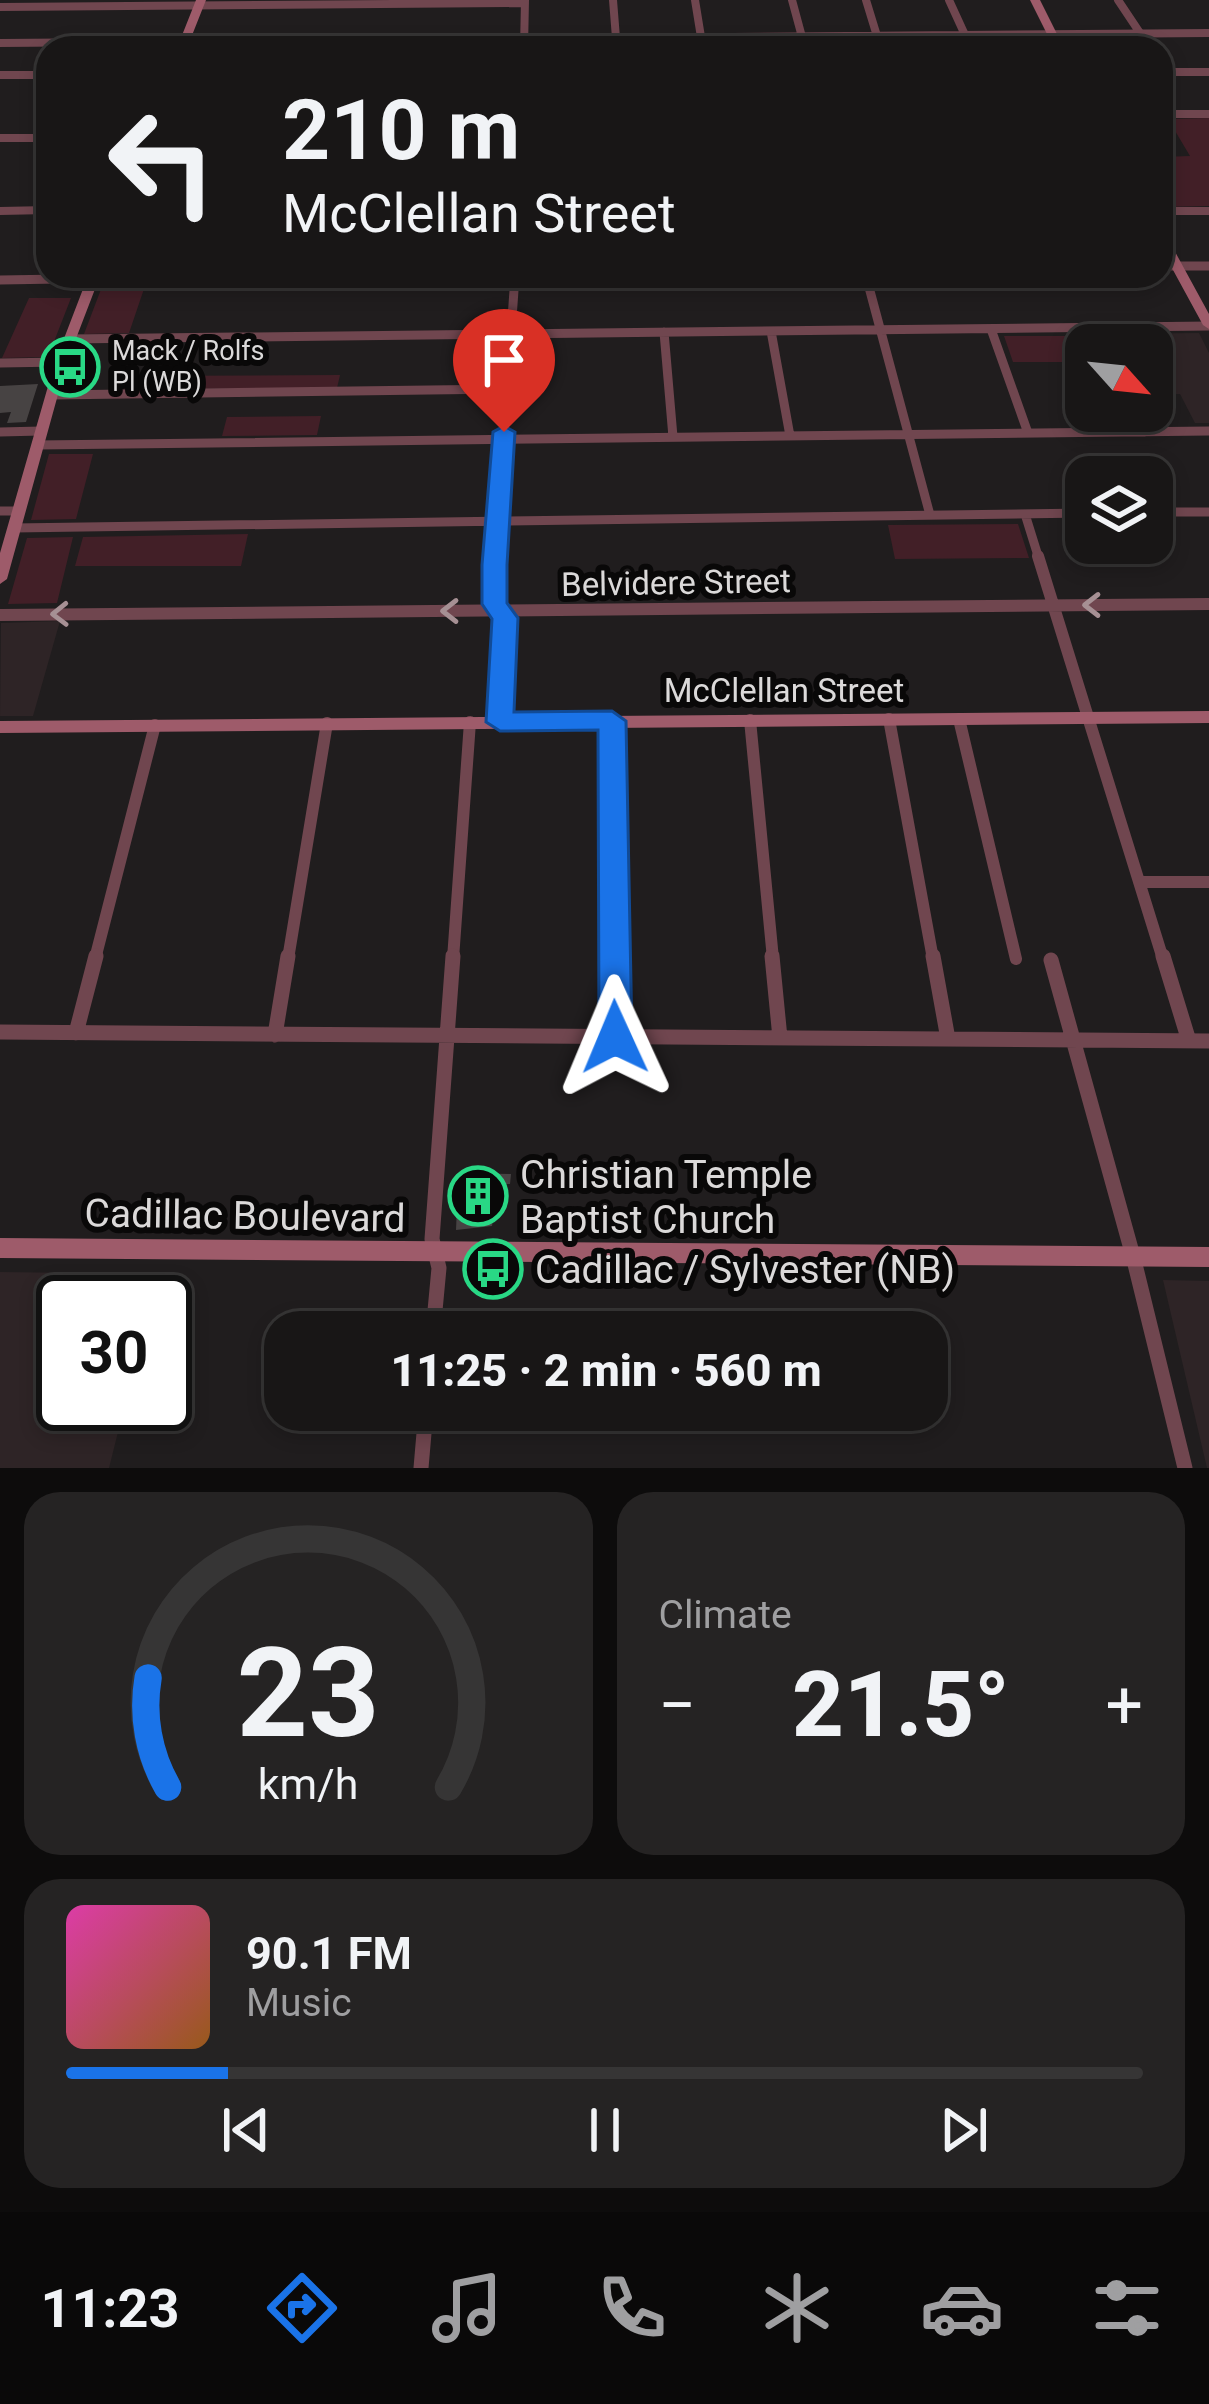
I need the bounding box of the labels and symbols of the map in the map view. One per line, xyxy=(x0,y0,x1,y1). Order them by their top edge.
pin xyxy=(453,309,555,432)
north arrow xyxy=(1065,324,1173,432)
place label: Mack / Rolfs Pl (WB) xyxy=(112,335,265,398)
bus stop icon: Mack / Rolfs Pl (WB) xyxy=(39,336,101,398)
street label: Belvidere Street xyxy=(561,561,791,604)
one-way arrow xyxy=(1082,591,1101,617)
one-way arrow xyxy=(440,598,458,624)
one-way arrow xyxy=(50,601,69,627)
street label: McClellan Street xyxy=(664,671,904,710)
position arrow xyxy=(552,974,678,1100)
place label: Christian Temple Baptist Church xyxy=(520,1152,812,1243)
building icon: Christian Temple Baptist Church xyxy=(447,1165,509,1227)
street label: Cadillac Boulevard xyxy=(84,1190,406,1242)
bus stop icon: Cadillac / Sylvester (NB) xyxy=(462,1238,524,1300)
place label: Cadillac / Sylvester (NB) xyxy=(535,1247,955,1293)
speed limit sign: 30 xyxy=(36,1275,192,1431)

